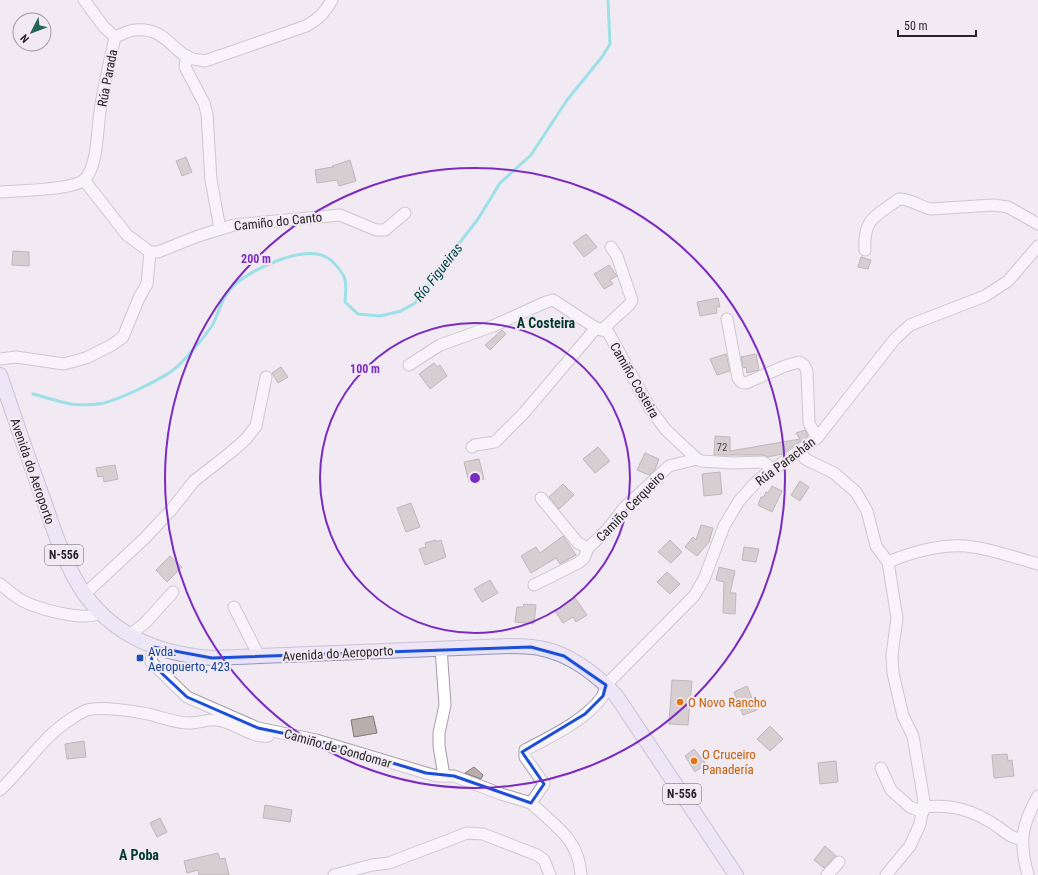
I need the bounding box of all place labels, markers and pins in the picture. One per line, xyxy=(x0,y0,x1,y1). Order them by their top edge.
centre of rings xyxy=(468,471,482,485)
place label: Avda. Aeropuerto, 423 xyxy=(148,644,230,674)
marker: Avda. Aeropuerto, 423 xyxy=(135,653,145,663)
place label: O Novo Rancho xyxy=(688,695,767,710)
marker: O Novo Rancho xyxy=(675,697,685,707)
place label: O Cruceiro Panadería xyxy=(702,747,756,777)
marker: O Cruceiro Panadería xyxy=(689,756,699,766)

